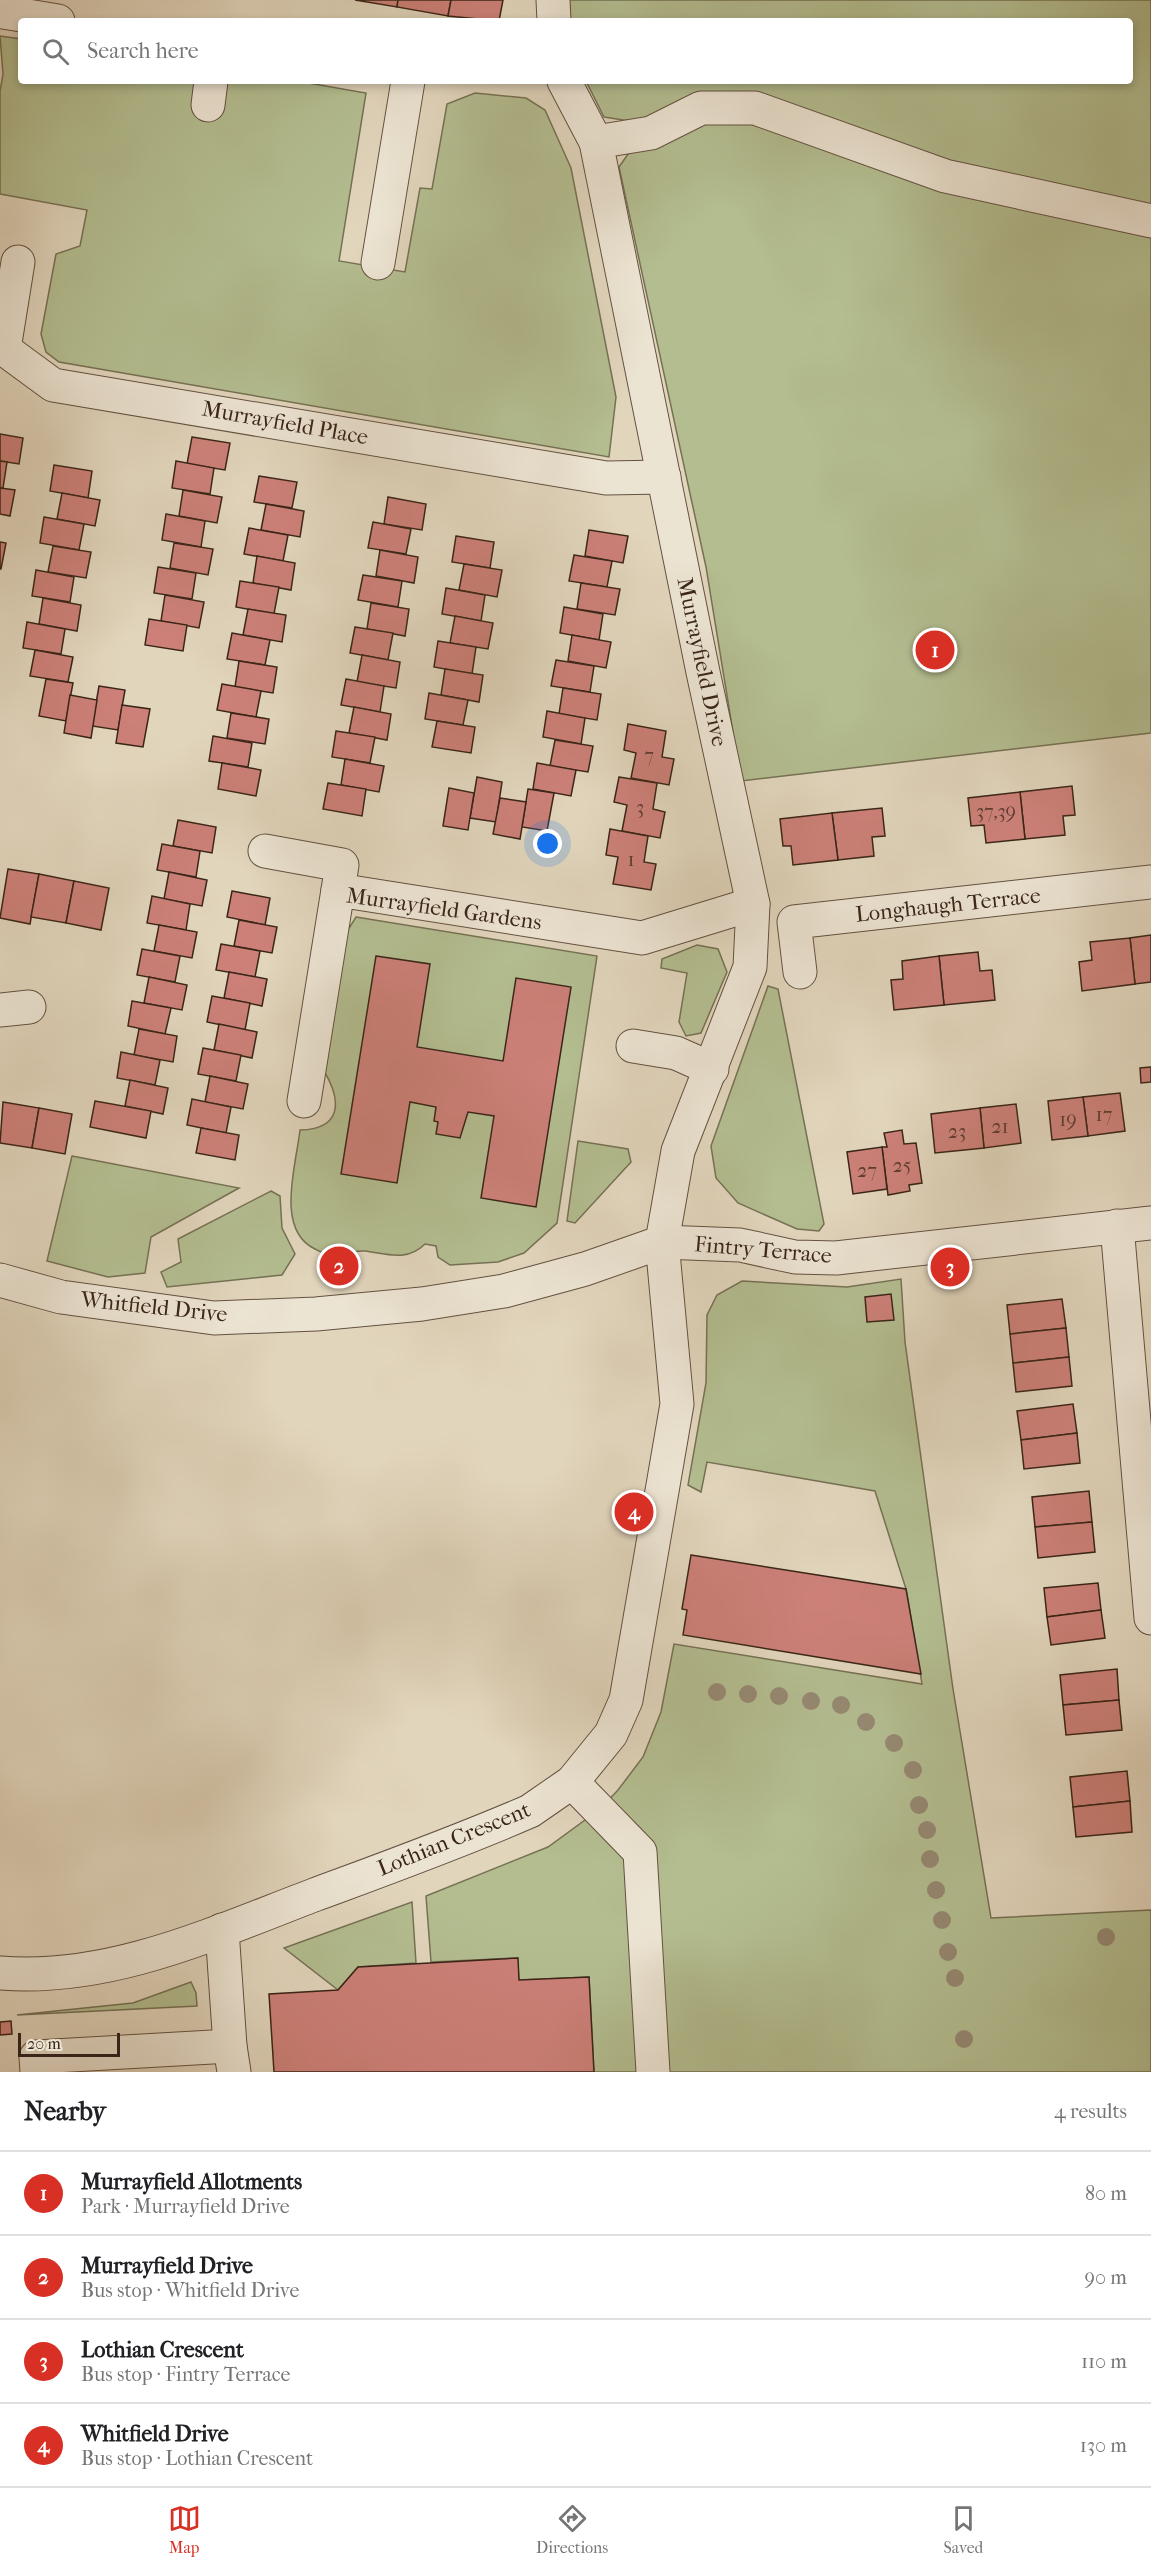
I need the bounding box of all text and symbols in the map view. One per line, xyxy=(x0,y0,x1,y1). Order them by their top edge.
search box xyxy=(18,18,1133,84)
icon: search xyxy=(39,35,72,68)
text: Search here xyxy=(87,38,199,64)
street label: Murrayfield Place xyxy=(200,396,370,450)
street label: Murrayfield Drive xyxy=(671,575,733,749)
pin: 1 xyxy=(916,628,954,672)
house number: 7 xyxy=(644,744,654,767)
house number: 3 xyxy=(636,796,644,819)
house number: 37,39 xyxy=(976,800,1016,823)
your location xyxy=(533,829,562,858)
house number: 1 xyxy=(627,848,635,871)
street label: Murrayfield Gardens xyxy=(345,882,543,936)
street label: Longhaugh Terrace xyxy=(854,882,1042,928)
house number: 17 xyxy=(1096,1103,1113,1126)
house number: 19 xyxy=(1059,1108,1077,1131)
house number: 21 xyxy=(991,1115,1009,1138)
house number: 23 xyxy=(948,1120,966,1143)
house number: 25 xyxy=(893,1154,911,1177)
house number: 27 xyxy=(857,1159,877,1182)
street label: Fintry Terrace xyxy=(693,1231,833,1269)
pin: 2 xyxy=(320,1244,358,1288)
pin: 3 xyxy=(930,1244,970,1290)
street label: Whitfield Drive xyxy=(78,1286,229,1328)
pin: 4 xyxy=(614,1490,654,1534)
street label: Lothian Crescent xyxy=(374,1796,534,1882)
scale bar xyxy=(18,2030,120,2058)
text: 20 m xyxy=(27,2034,61,2053)
text: Nearby xyxy=(24,2096,106,2127)
text: 4 results xyxy=(1054,2100,1127,2123)
text: Murrayfield Allotments xyxy=(81,2169,302,2195)
text: 1 xyxy=(40,2182,47,2205)
text: 80 m xyxy=(1085,2182,1127,2205)
text: Park · Murrayfield Drive xyxy=(81,2195,290,2218)
text: Murrayfield Drive xyxy=(81,2253,253,2279)
text: 2 xyxy=(38,2266,49,2289)
text: 90 m xyxy=(1085,2266,1127,2289)
text: Bus stop · Whitfield Drive xyxy=(81,2279,299,2302)
text: Lothian Crescent xyxy=(81,2337,244,2363)
text: 3 xyxy=(39,2350,48,2373)
text: 110 m xyxy=(1081,2350,1127,2373)
text: Bus stop · Fintry Terrace xyxy=(81,2363,290,2386)
text: Whitfield Drive xyxy=(81,2421,229,2447)
text: 4 xyxy=(38,2434,49,2457)
text: 130 m xyxy=(1080,2434,1127,2457)
text: Bus stop · Lothian Crescent xyxy=(81,2447,313,2470)
tab: Map xyxy=(168,2502,201,2557)
tab: Directions xyxy=(536,2502,608,2557)
tab: Saved xyxy=(944,2502,983,2557)

